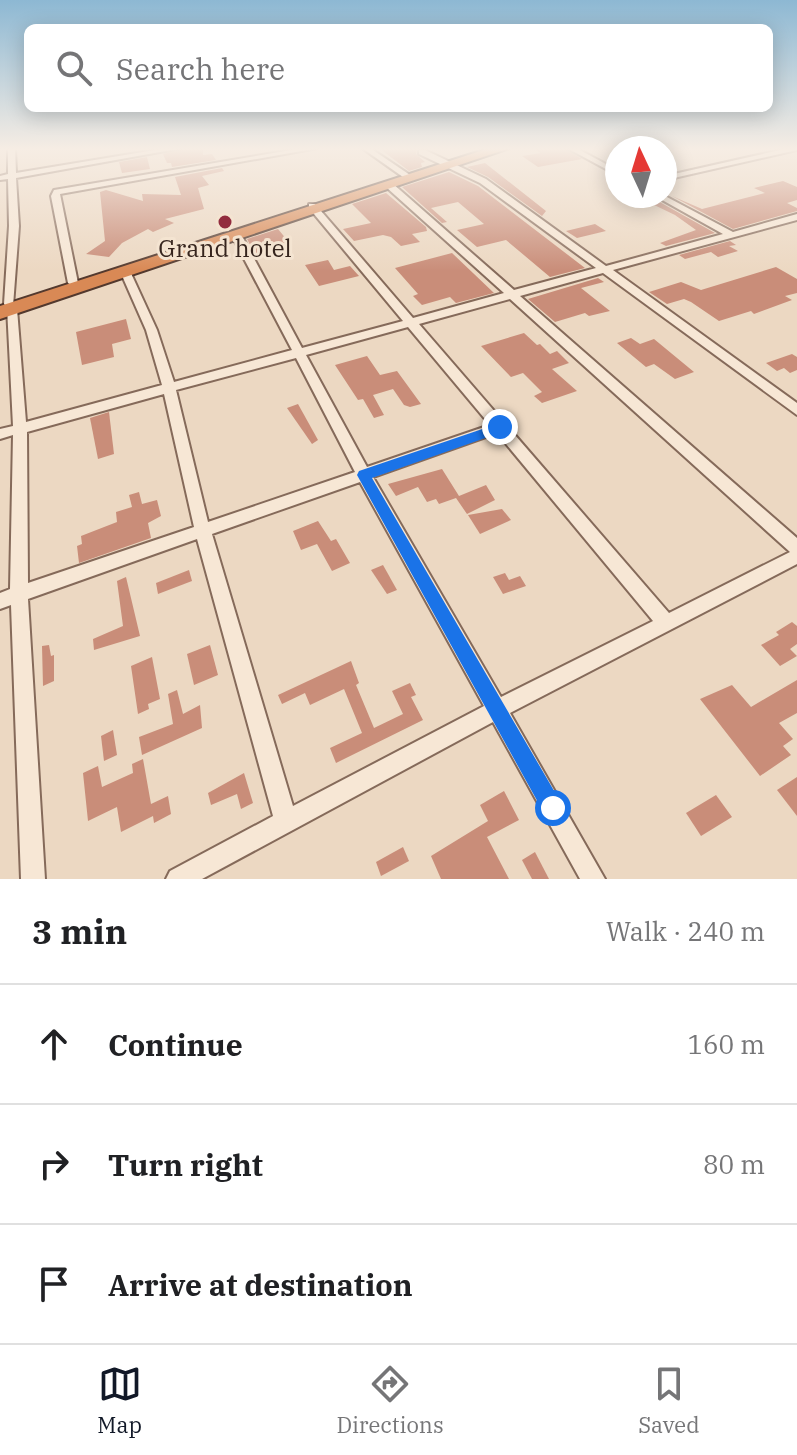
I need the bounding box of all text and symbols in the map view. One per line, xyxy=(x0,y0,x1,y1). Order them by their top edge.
search box xyxy=(24,24,773,112)
icon: search xyxy=(52,46,96,90)
text: Search here xyxy=(116,49,285,88)
north arrow xyxy=(605,136,677,208)
marker: Grand hotel xyxy=(216,213,234,231)
place label: Grand hotel xyxy=(158,232,292,264)
route end xyxy=(482,409,518,445)
route start xyxy=(535,790,571,826)
text: 3 min xyxy=(32,909,127,953)
text: Walk · 240 m xyxy=(606,914,765,948)
icon: ahead xyxy=(32,1022,76,1066)
text: Continue xyxy=(108,1025,243,1064)
text: 160 m xyxy=(687,1027,765,1061)
icon: right xyxy=(32,1142,76,1186)
text: Turn right xyxy=(108,1145,263,1184)
text: 80 m xyxy=(703,1147,765,1181)
icon: arrive xyxy=(32,1262,76,1306)
text: Arrive at destination xyxy=(108,1265,413,1304)
tab: Map xyxy=(97,1362,142,1439)
tab: Directions xyxy=(336,1362,444,1439)
tab: Saved xyxy=(638,1362,700,1439)

